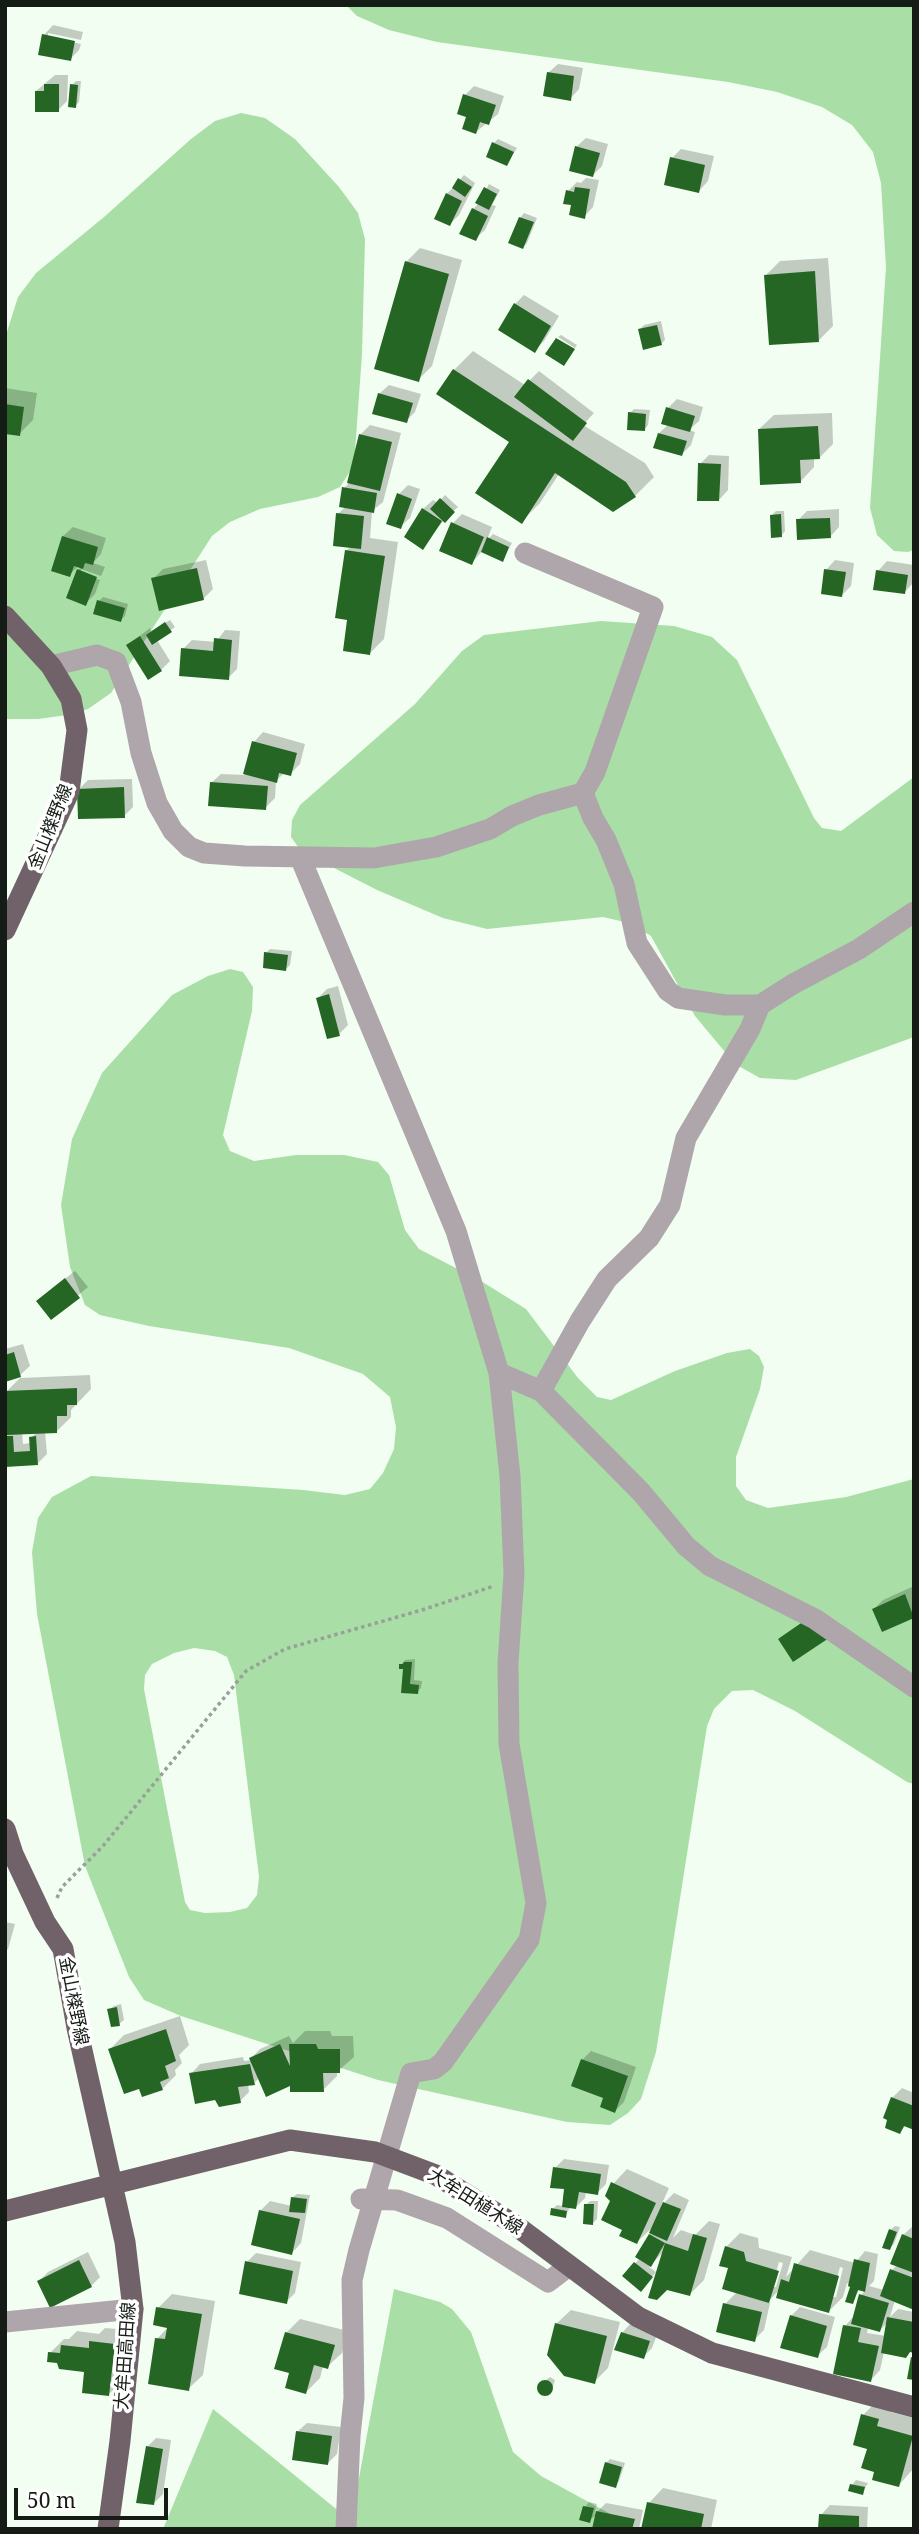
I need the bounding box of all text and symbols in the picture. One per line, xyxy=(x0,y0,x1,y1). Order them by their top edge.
street label: 金山檪野線 xyxy=(24,781,78,873)
street label: 金山檪野線 xyxy=(54,1955,92,2047)
street label: 大牟田植木線 xyxy=(423,2164,527,2240)
street label: 大牟田高田線 xyxy=(111,2301,141,2411)
scale bar xyxy=(18,2474,172,2518)
text: 50 m xyxy=(27,2486,76,2514)

